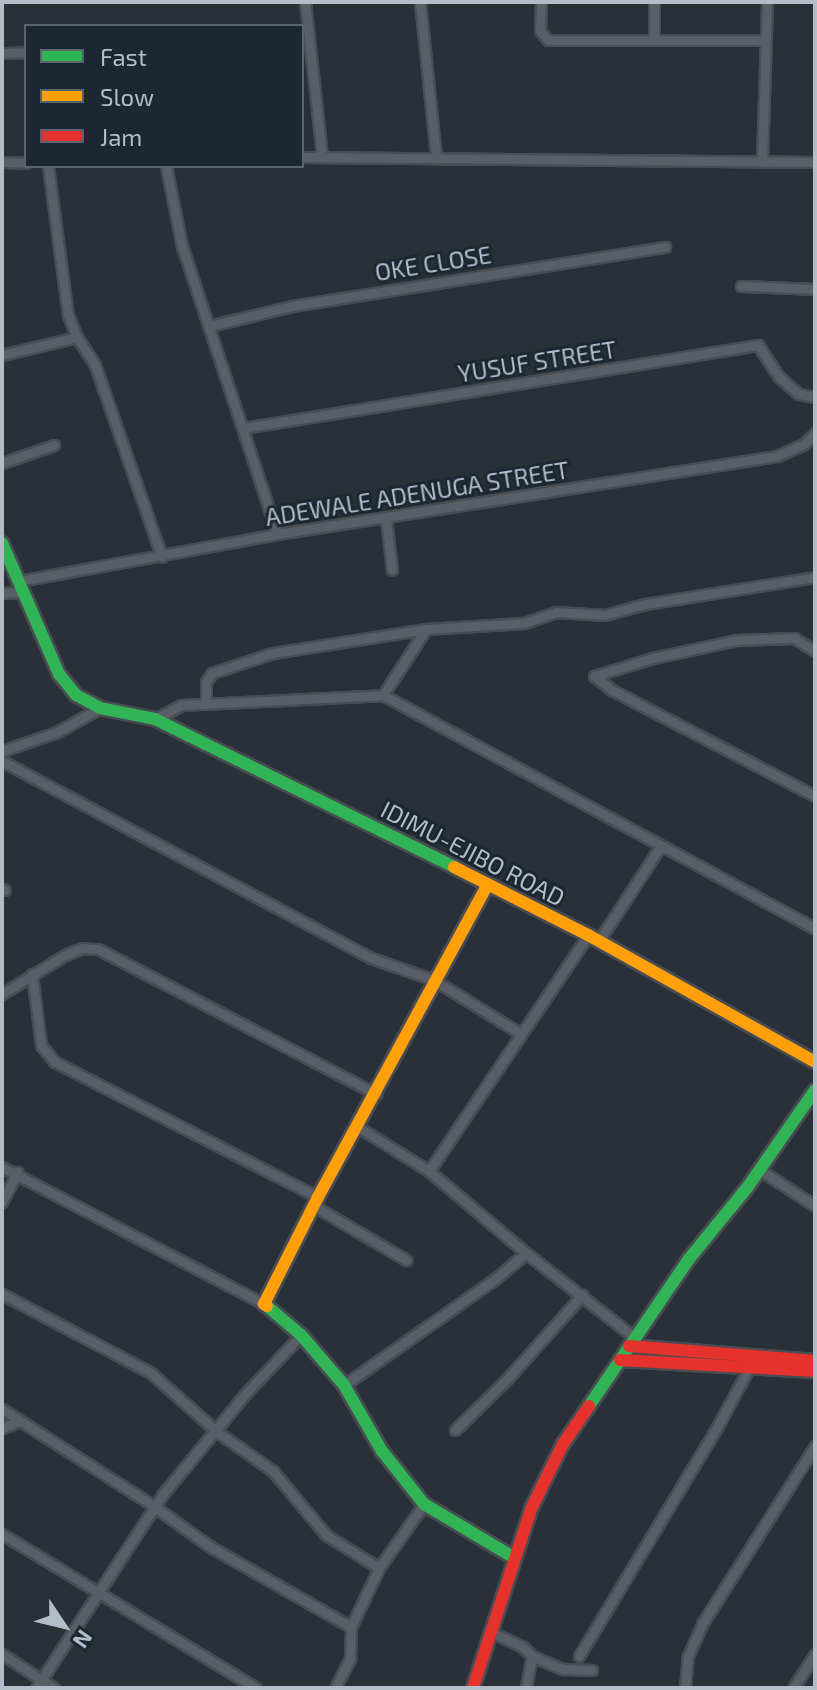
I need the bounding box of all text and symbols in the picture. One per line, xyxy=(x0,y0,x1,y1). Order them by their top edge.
legend xyxy=(24,24,304,168)
text: Fast xyxy=(100,42,147,71)
text: Slow xyxy=(100,82,154,111)
text: Jam xyxy=(100,122,142,151)
street label: OKE CLOSE xyxy=(373,240,493,286)
street label: YUSUF STREET xyxy=(456,334,618,388)
street label: ADEWALE ADENUGA STREET xyxy=(263,455,571,531)
street label: IDIMU-EJIBO ROAD xyxy=(376,794,570,912)
north arrow xyxy=(24,1586,104,1666)
text: N xyxy=(68,1626,99,1654)

